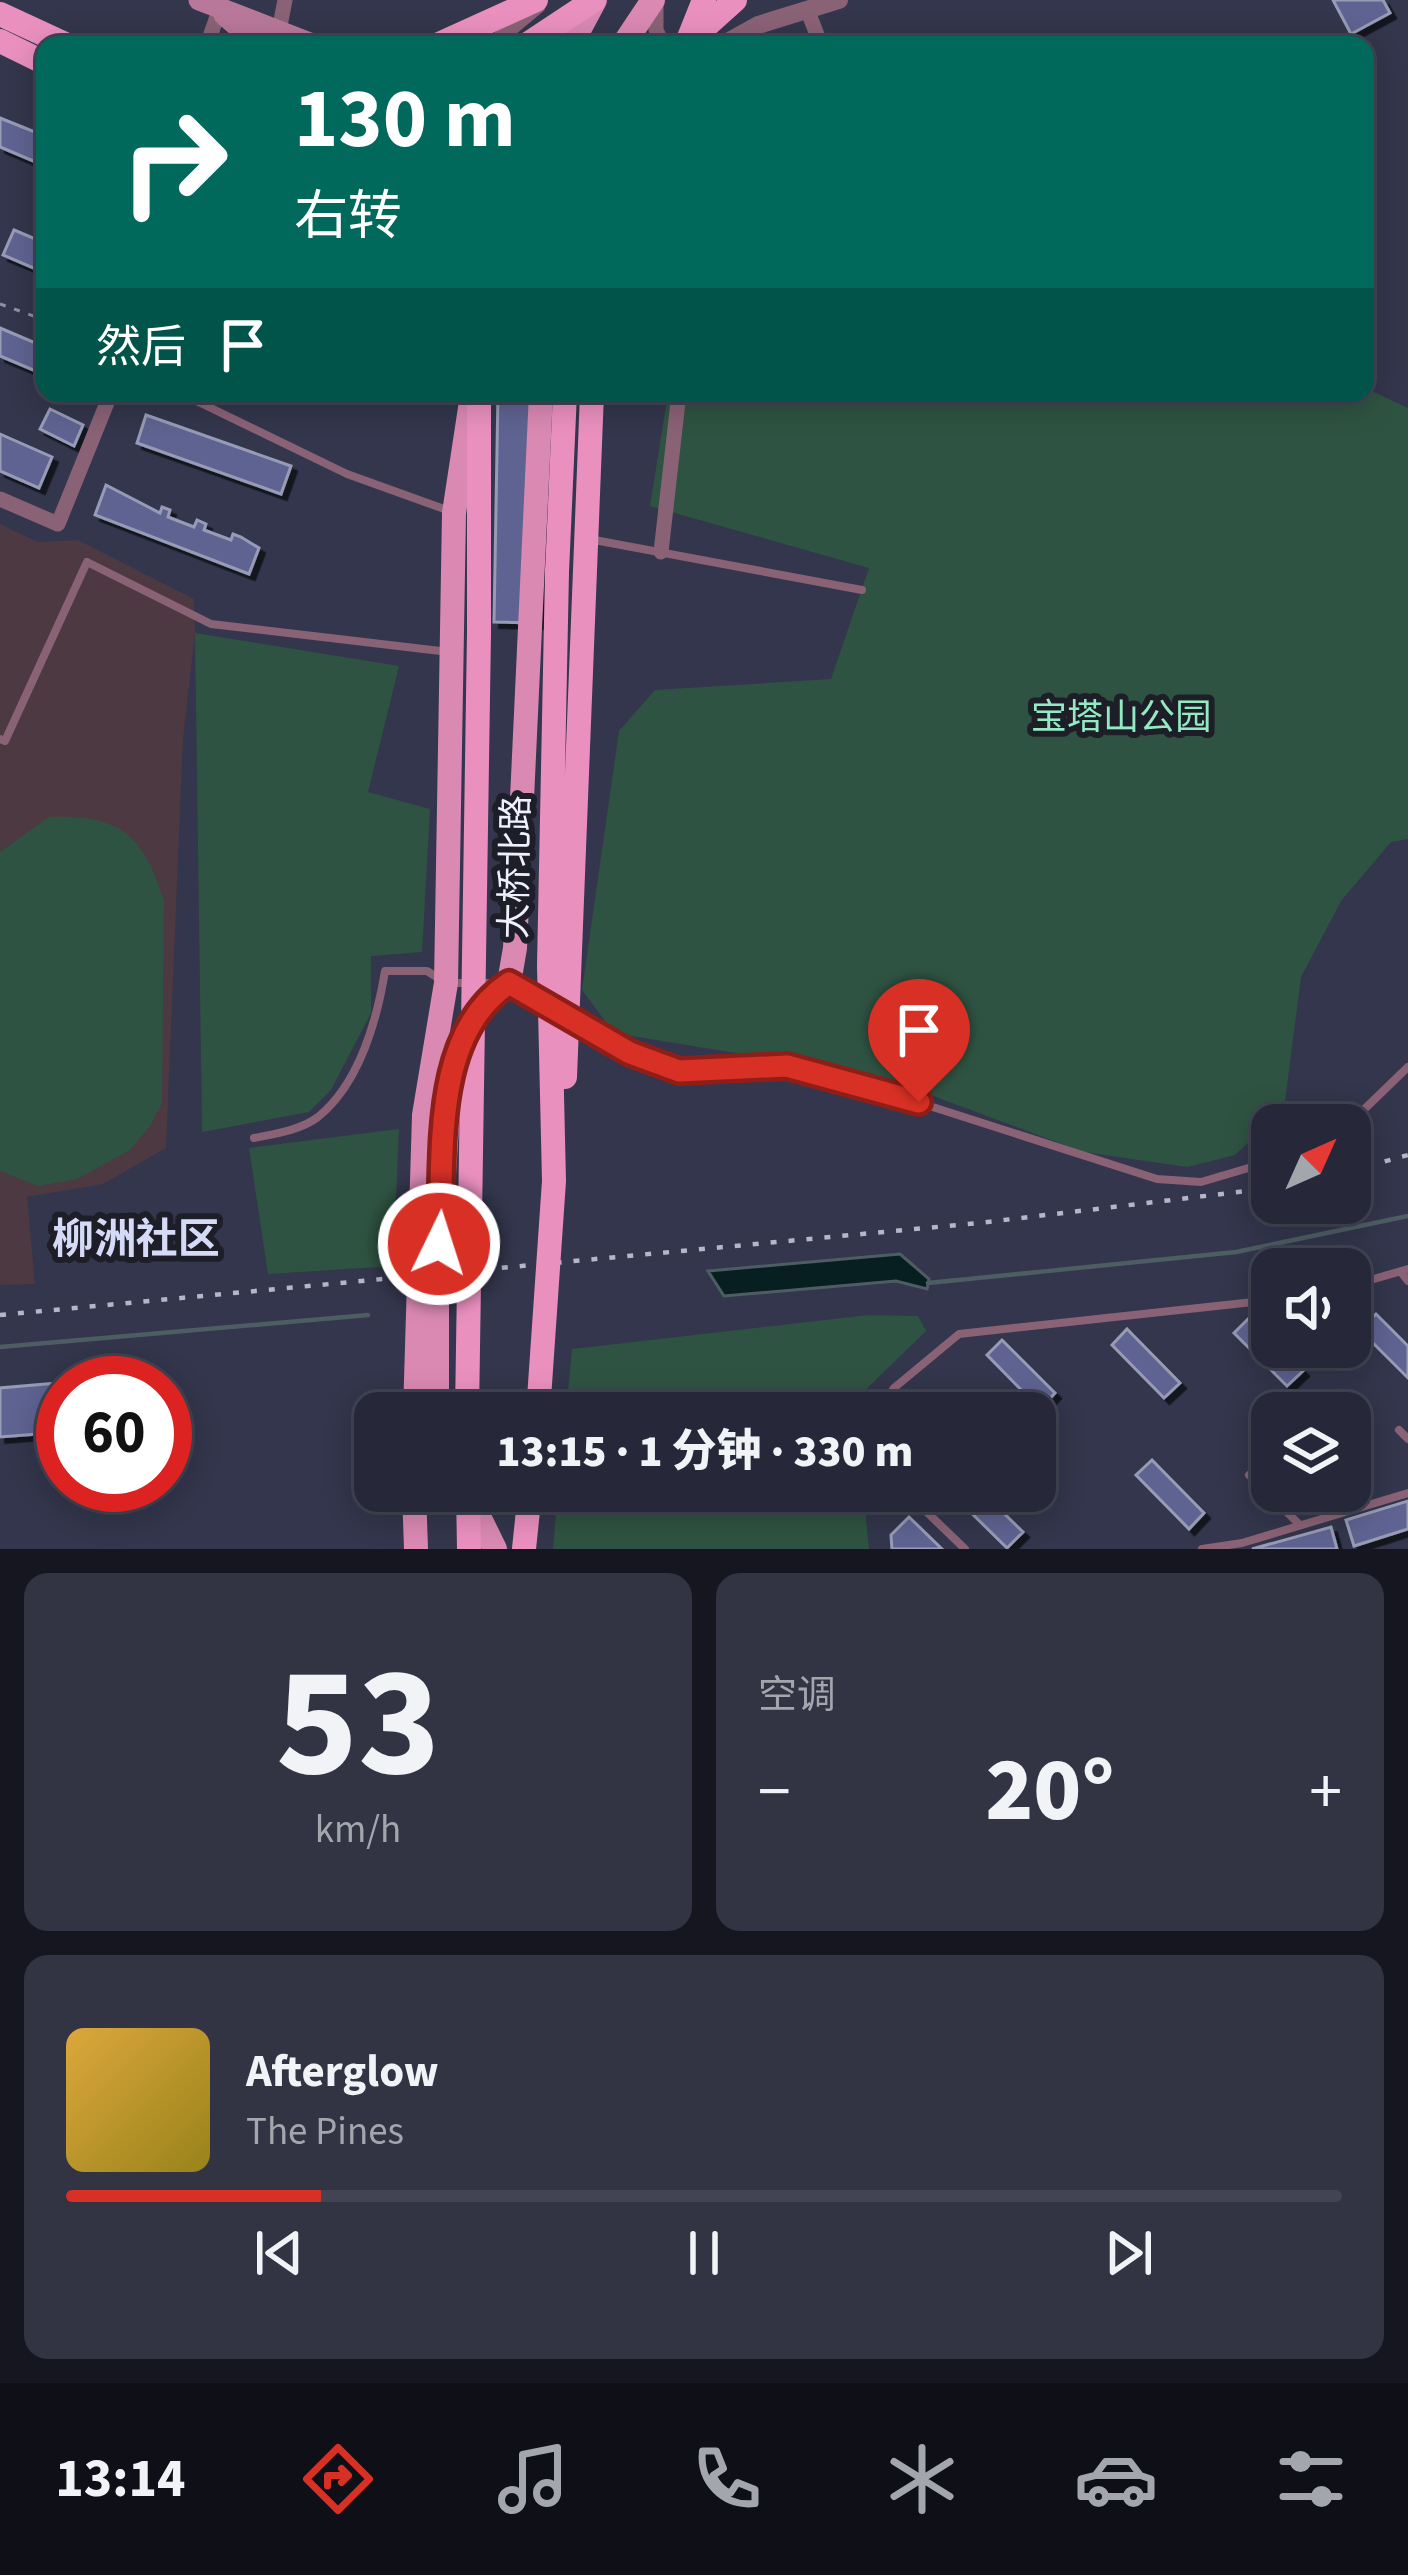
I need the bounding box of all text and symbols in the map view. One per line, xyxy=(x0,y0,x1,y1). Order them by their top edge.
text: 130 m xyxy=(294,60,516,180)
icon: right xyxy=(96,84,252,240)
text: 右转 xyxy=(294,179,402,256)
icon: arrive xyxy=(210,312,276,378)
text: 然后 xyxy=(96,316,186,380)
park label: 宝塔山公园 xyxy=(1031,692,1211,743)
street label: 大桥北路 xyxy=(489,795,542,939)
pin xyxy=(868,979,970,1102)
icon: arrive xyxy=(886,997,952,1063)
north arrow xyxy=(1251,1104,1371,1224)
map controls xyxy=(1251,1104,1371,1512)
position arrow xyxy=(376,1181,502,1307)
district label: 柳洲社区 xyxy=(52,1210,220,1270)
button: sound xyxy=(1251,1248,1371,1368)
speed limit sign: 60 xyxy=(36,1356,192,1512)
button: layers xyxy=(1251,1392,1371,1512)
text: 13:15 · 1 分钟 · 330 m xyxy=(497,1420,913,1484)
text: 53 xyxy=(276,1613,440,1835)
text: 空调 xyxy=(758,1668,836,1724)
text: 20° xyxy=(985,1727,1115,1855)
text: − xyxy=(758,1745,791,1839)
text: + xyxy=(1309,1745,1342,1839)
text: km/h xyxy=(315,1802,401,1858)
text: Afterglow xyxy=(246,2040,439,2104)
text: The Pines xyxy=(246,2104,404,2160)
icon: previous xyxy=(246,2220,312,2286)
icon: pause xyxy=(671,2220,737,2286)
icon: next xyxy=(1096,2220,1162,2286)
icon: directions xyxy=(296,2437,380,2521)
icon: music xyxy=(491,2437,575,2521)
icon: phone xyxy=(685,2437,769,2521)
icon: climate xyxy=(880,2437,964,2521)
icon: car xyxy=(1074,2437,1158,2521)
icon: filters xyxy=(1269,2437,1353,2521)
text: 13:14 xyxy=(55,2441,186,2518)

